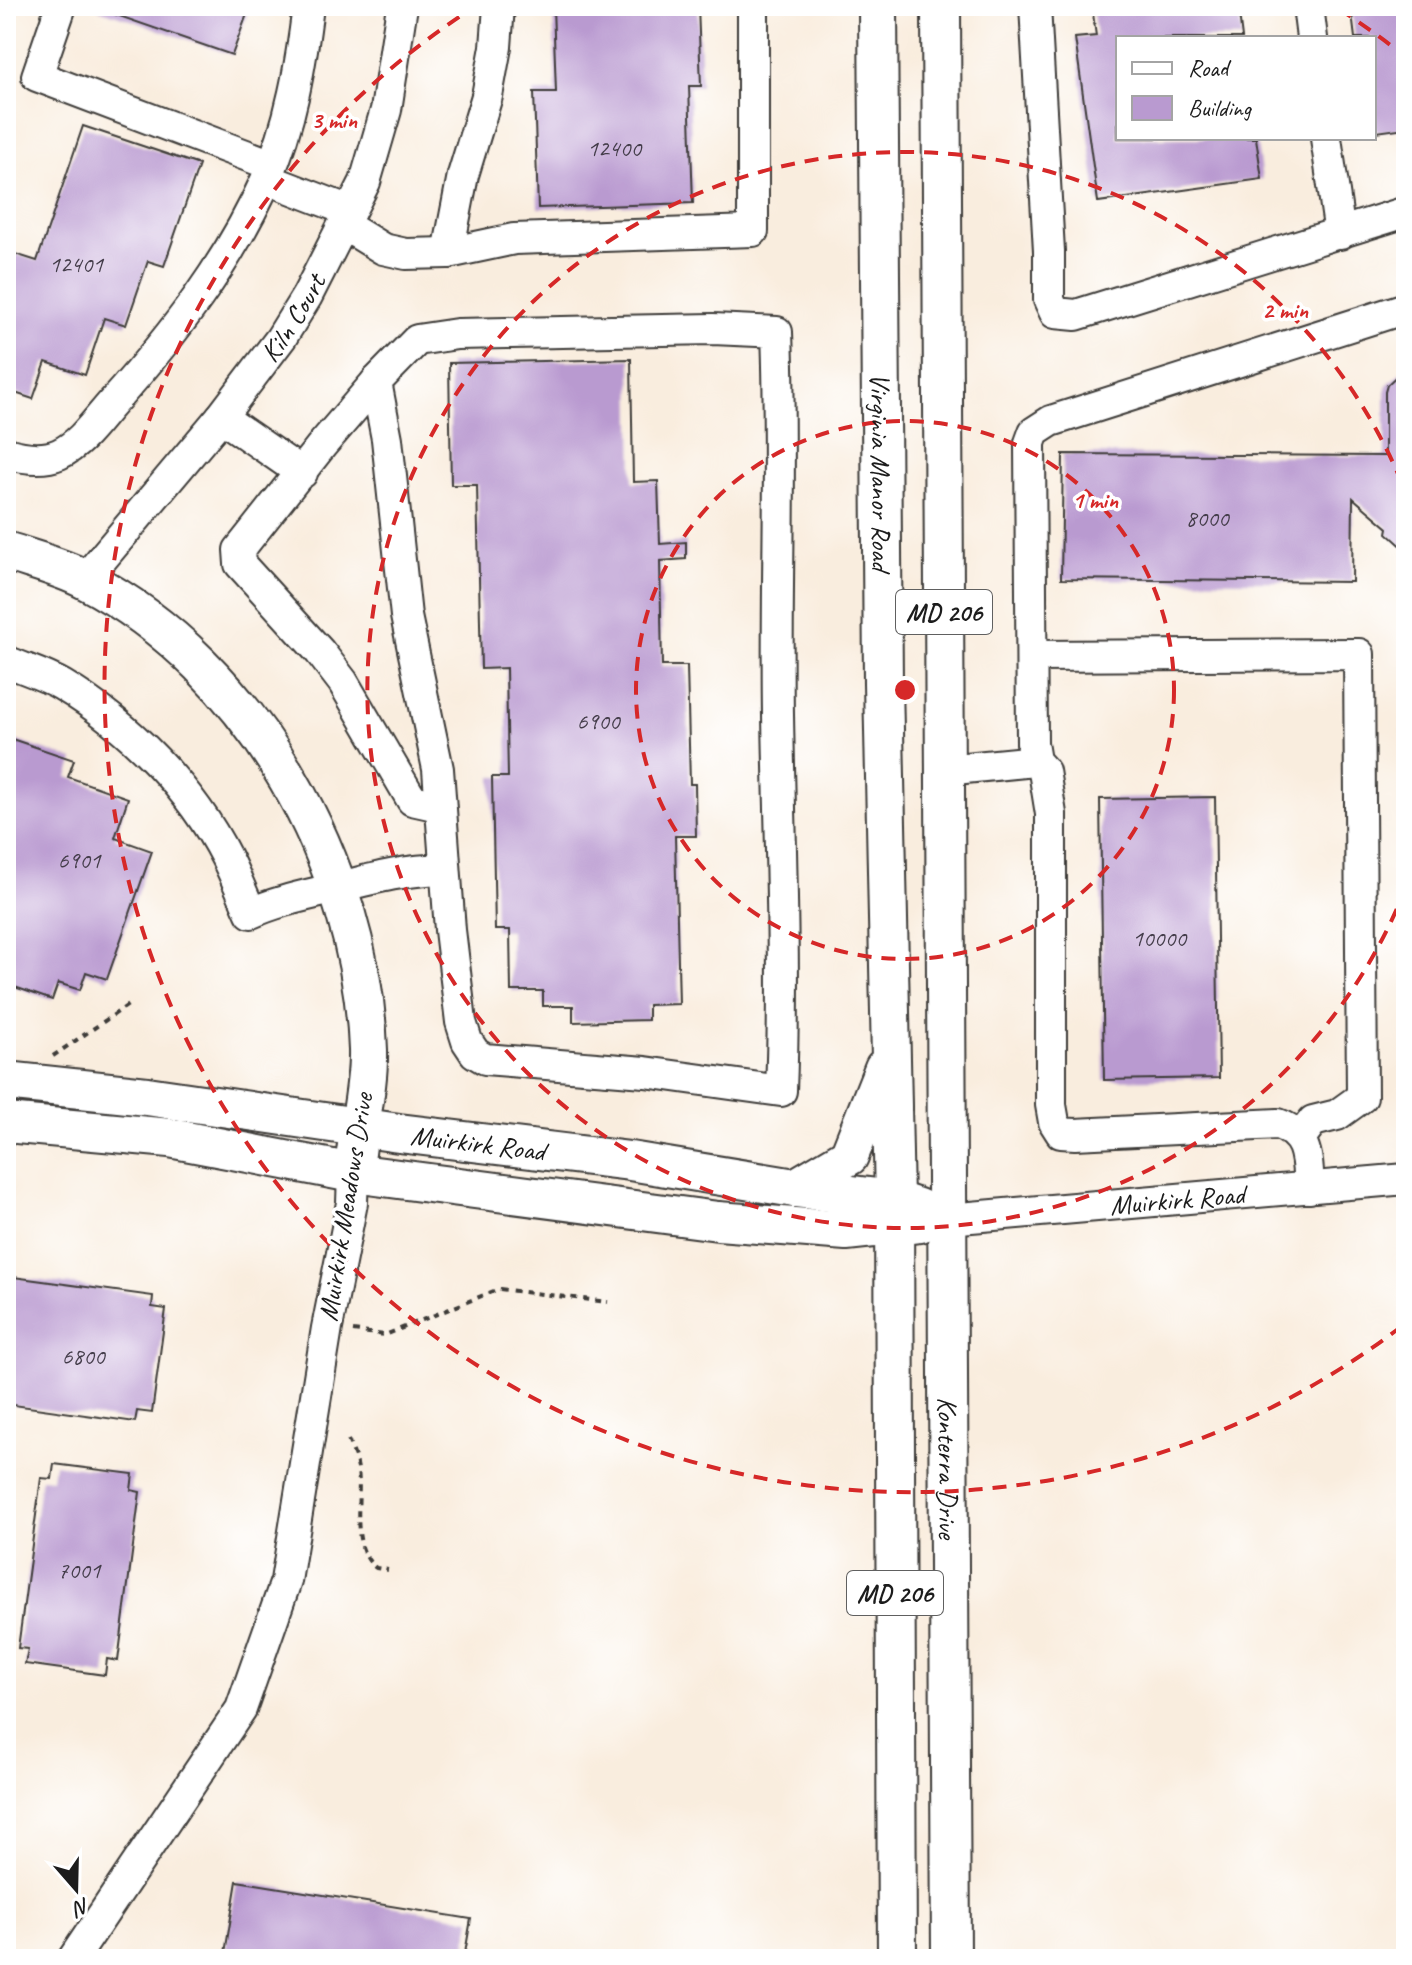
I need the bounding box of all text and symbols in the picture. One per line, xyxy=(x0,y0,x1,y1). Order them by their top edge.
legend xyxy=(1116,36,1376,140)
text: Road xyxy=(1188,53,1232,83)
text: Building xyxy=(1188,93,1253,123)
text: 3 min xyxy=(311,105,358,135)
house number: 12400 xyxy=(587,133,643,163)
house number: 12401 xyxy=(49,249,104,279)
street label: Kiln Court xyxy=(252,266,334,369)
text: 2 min xyxy=(1262,295,1309,325)
street label: Virginia Manor Road xyxy=(863,373,900,575)
text: 1 min xyxy=(1072,485,1119,515)
house number: 8000 xyxy=(1185,503,1231,533)
road number: MD 206 xyxy=(896,590,992,634)
centre of rings xyxy=(891,676,919,704)
house number: 6900 xyxy=(576,706,622,736)
house number: 6901 xyxy=(57,845,102,875)
house number: 10000 xyxy=(1132,923,1188,953)
street label: Muirkirk Meadows Drive xyxy=(310,1089,381,1323)
street label: Muirkirk Road xyxy=(409,1117,551,1169)
street label: Muirkirk Road xyxy=(1108,1175,1250,1222)
house number: 6800 xyxy=(61,1341,107,1371)
street label: Konterra Drive xyxy=(931,1397,966,1541)
house number: 7001 xyxy=(57,1555,102,1585)
road number: MD 206 xyxy=(847,1571,943,1615)
north arrow xyxy=(36,1849,116,1929)
text: N xyxy=(68,1891,94,1923)

